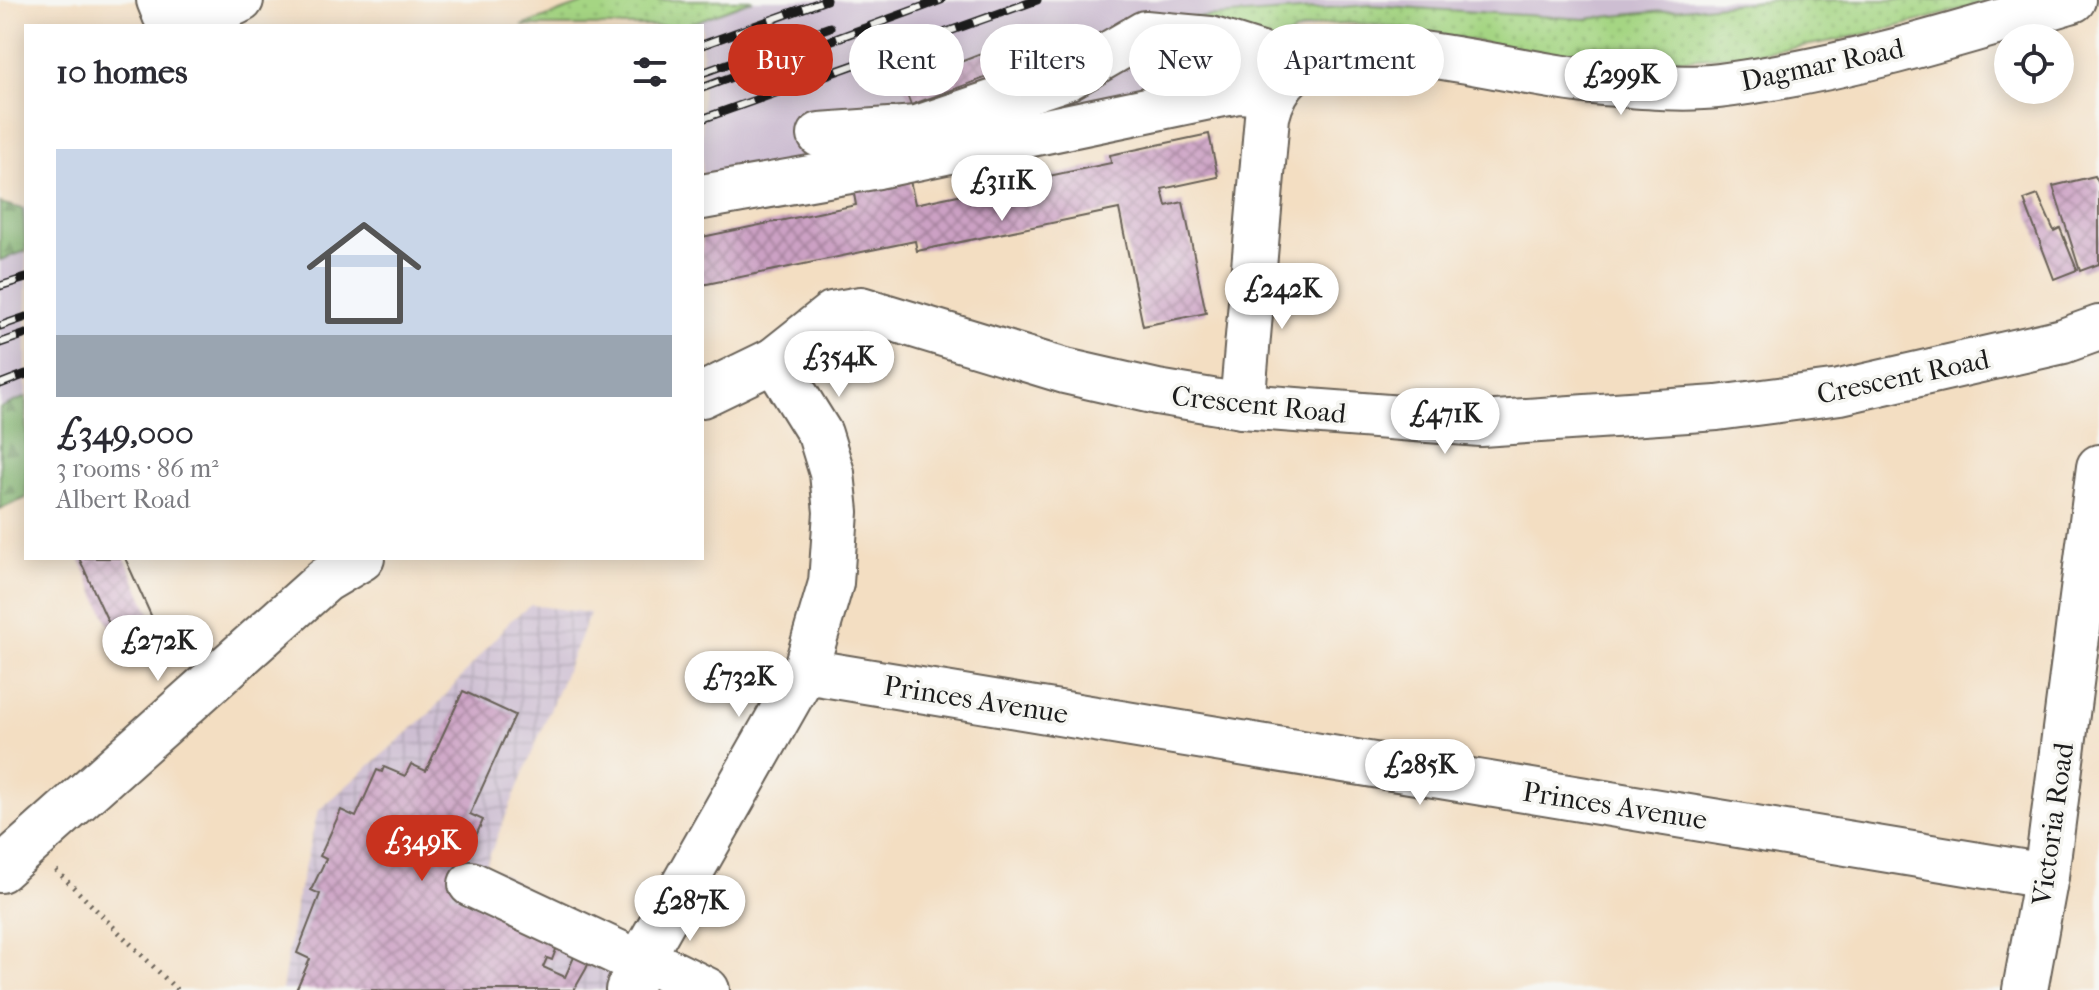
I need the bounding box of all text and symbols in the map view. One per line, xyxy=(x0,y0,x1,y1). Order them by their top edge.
chip: Buy xyxy=(728,24,833,96)
chip: Rent xyxy=(849,24,964,96)
chip: Filters xyxy=(980,24,1113,96)
chip: New xyxy=(1129,24,1241,96)
chip: Apartment xyxy=(1257,24,1444,96)
map controls xyxy=(1994,24,2074,104)
button: locate xyxy=(1994,24,2074,104)
street label: Dagmar Road xyxy=(1738,31,1907,98)
pin: £299K xyxy=(1565,49,1677,117)
icon: filters xyxy=(628,50,672,94)
text: 10 homes xyxy=(56,52,187,92)
text: £299K xyxy=(1583,59,1659,90)
pin: £311K xyxy=(946,155,1058,223)
text: £311K xyxy=(969,165,1035,196)
icon: home xyxy=(292,201,436,345)
pin: £242K xyxy=(1226,263,1338,331)
text: £242K xyxy=(1243,273,1321,304)
pin: £354K xyxy=(783,331,895,399)
text: £354K xyxy=(802,341,876,372)
street label: Crescent Road xyxy=(1814,342,1993,411)
street label: Crescent Road xyxy=(1170,379,1349,430)
pin: £471K xyxy=(1389,388,1501,456)
text: £471K xyxy=(1409,398,1481,429)
text: £349,000 xyxy=(56,413,194,453)
text: 3 rooms · 86 m² xyxy=(56,453,219,484)
text: Albert Road xyxy=(56,484,190,515)
pin: £272K xyxy=(102,615,214,683)
text: £272K xyxy=(120,625,196,656)
pin: £732K xyxy=(683,651,795,719)
text: £732K xyxy=(703,661,775,692)
street label: Princes Avenue xyxy=(881,669,1071,730)
pin: £285K xyxy=(1364,739,1476,807)
street label: Victoria Road xyxy=(2025,740,2080,909)
text: £285K xyxy=(1383,749,1457,780)
street label: Princes Avenue xyxy=(1520,775,1710,836)
pin: £349K xyxy=(366,815,478,883)
text: £349K xyxy=(384,825,460,856)
pin: £287K xyxy=(634,875,746,943)
text: £287K xyxy=(652,885,728,916)

